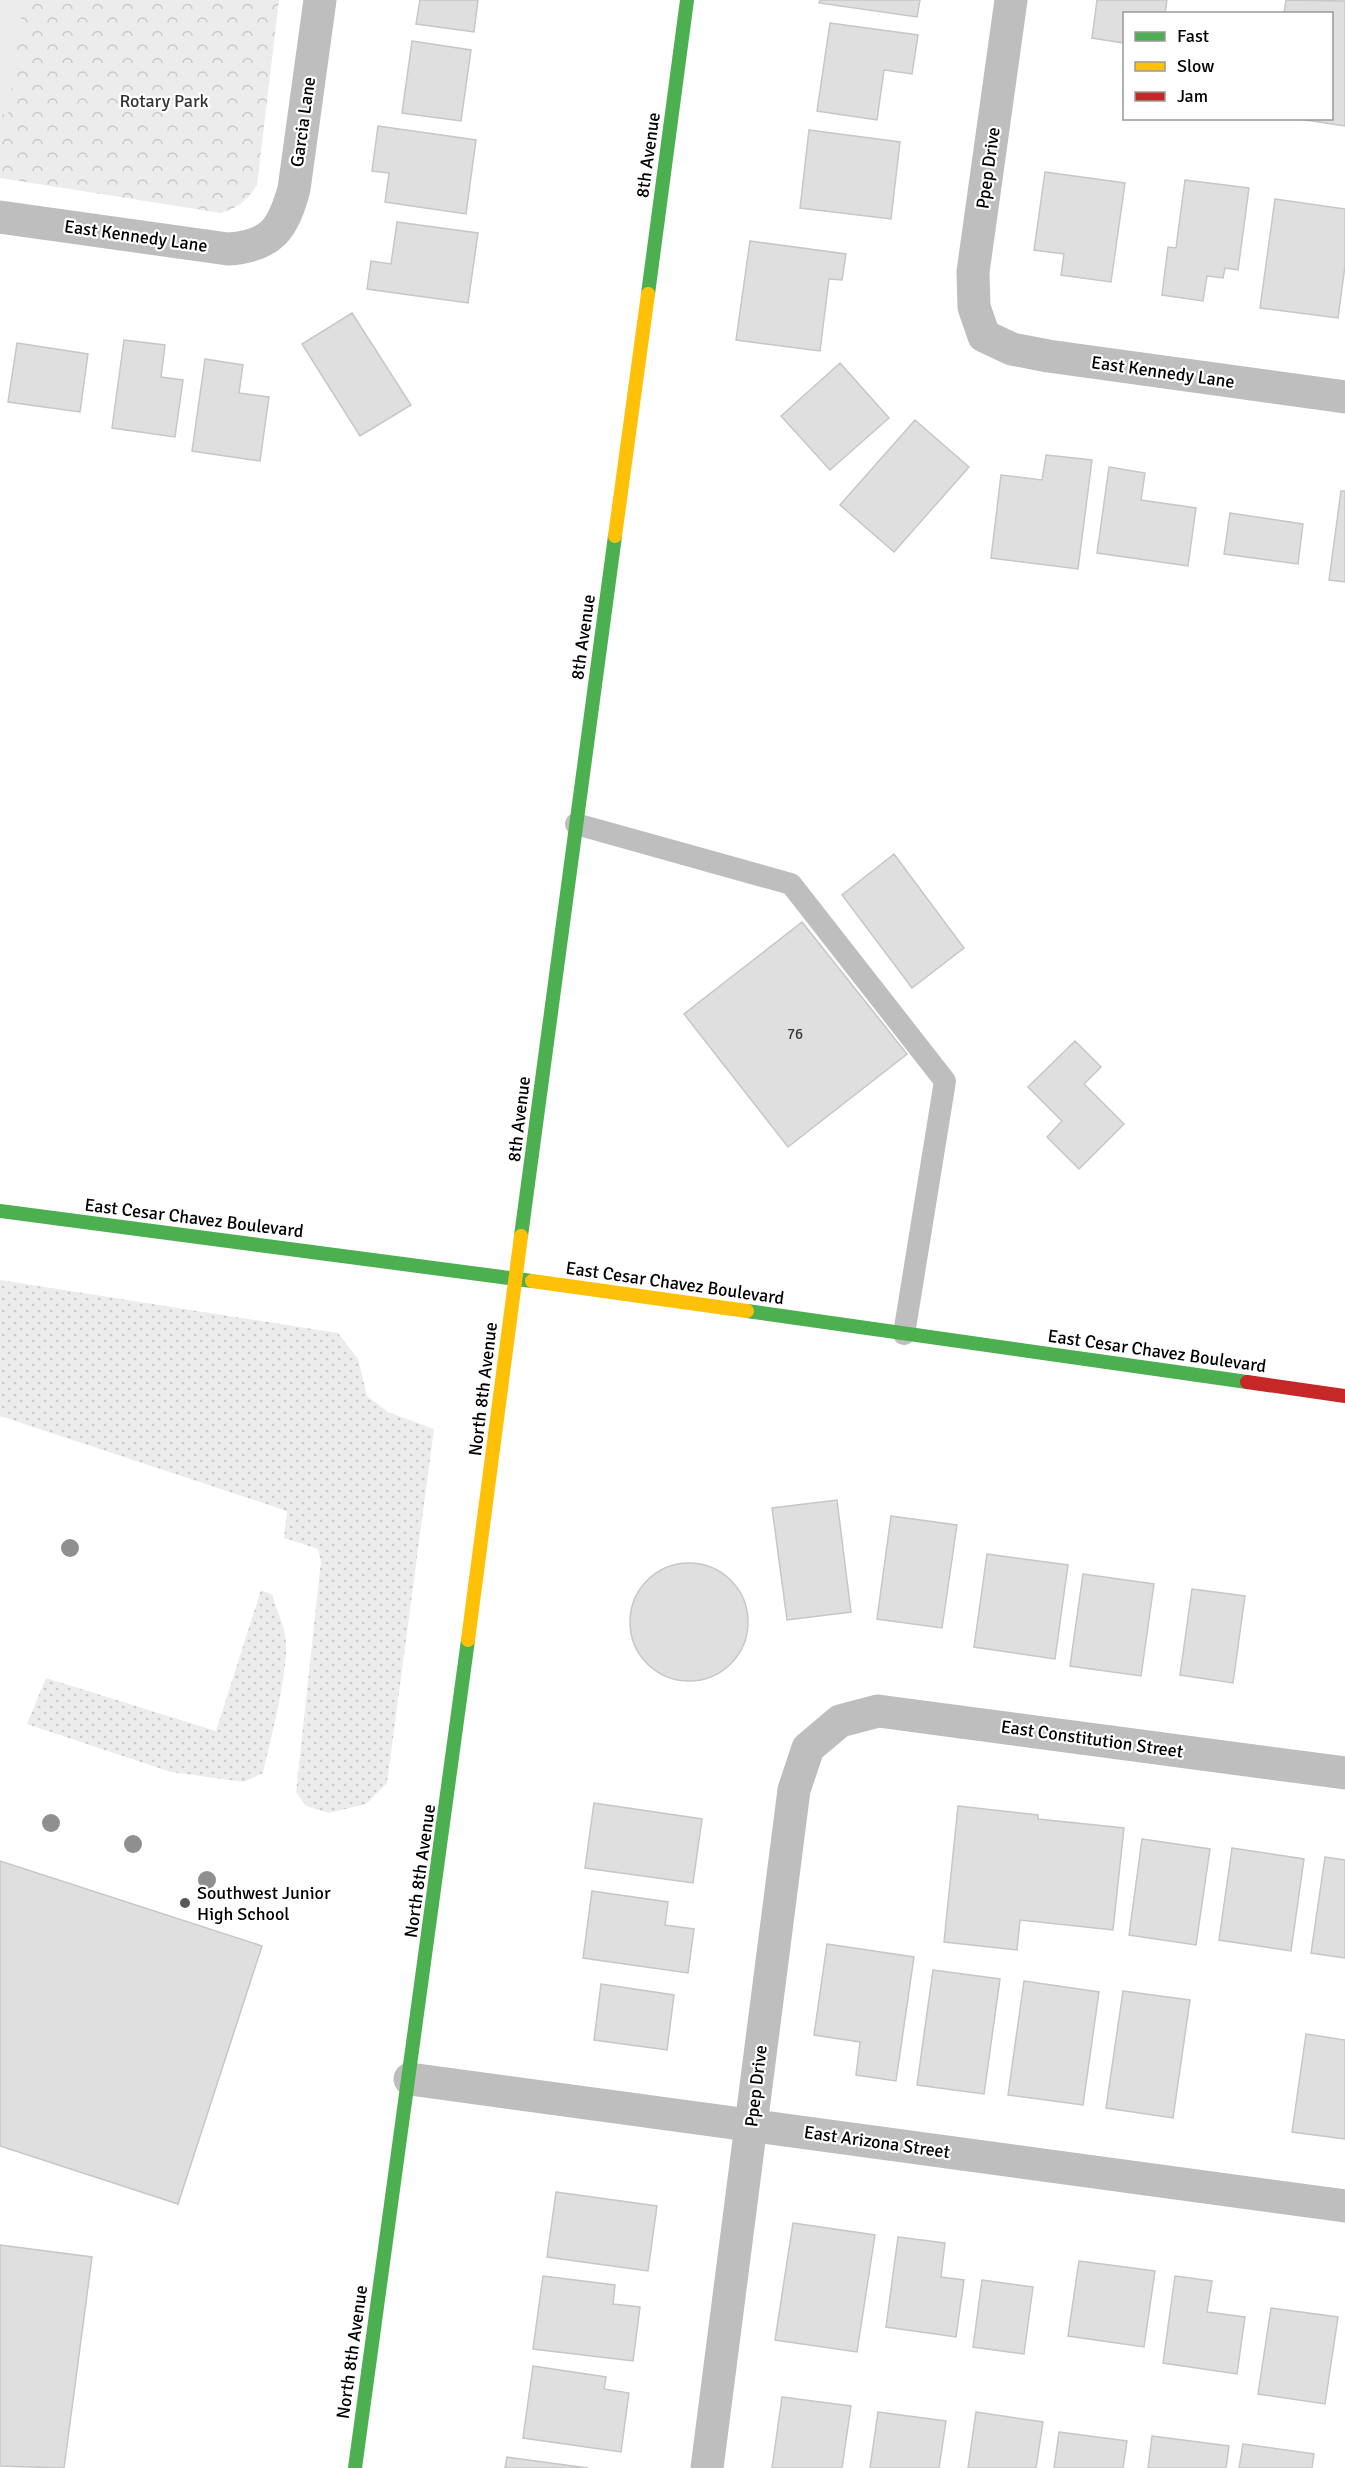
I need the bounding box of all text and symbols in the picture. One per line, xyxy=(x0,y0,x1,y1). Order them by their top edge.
legend xyxy=(1123,12,1333,120)
text: Fast xyxy=(1177,25,1209,47)
text: Slow xyxy=(1177,55,1214,77)
street label: Garcia Lane xyxy=(286,76,320,168)
text: Jam xyxy=(1177,85,1208,107)
park label: Rotary Park xyxy=(119,90,209,112)
street label: 8th Avenue xyxy=(631,111,665,199)
street label: Ppep Drive xyxy=(971,126,1005,210)
street label: East Kennedy Lane xyxy=(63,215,209,257)
street label: East Kennedy Lane xyxy=(1090,351,1236,393)
street label: 8th Avenue xyxy=(566,593,600,681)
house number: 76 xyxy=(787,1025,803,1043)
street label: 8th Avenue xyxy=(503,1075,535,1163)
street label: East Cesar Chavez Boulevard xyxy=(83,1194,305,1242)
street label: East Cesar Chavez Boulevard xyxy=(564,1257,786,1309)
street label: North 8th Avenue xyxy=(464,1321,502,1457)
street label: East Cesar Chavez Boulevard xyxy=(1046,1325,1268,1377)
street label: East Constitution Street xyxy=(999,1715,1185,1763)
street label: North 8th Avenue xyxy=(400,1803,440,1939)
place label: Southwest Junior High School xyxy=(197,1882,331,1925)
marker: Southwest Junior High School xyxy=(178,1896,192,1910)
street label: Ppep Drive xyxy=(740,2044,772,2128)
street label: East Arizona Street xyxy=(803,2121,951,2163)
street label: North 8th Avenue xyxy=(332,2284,372,2420)

